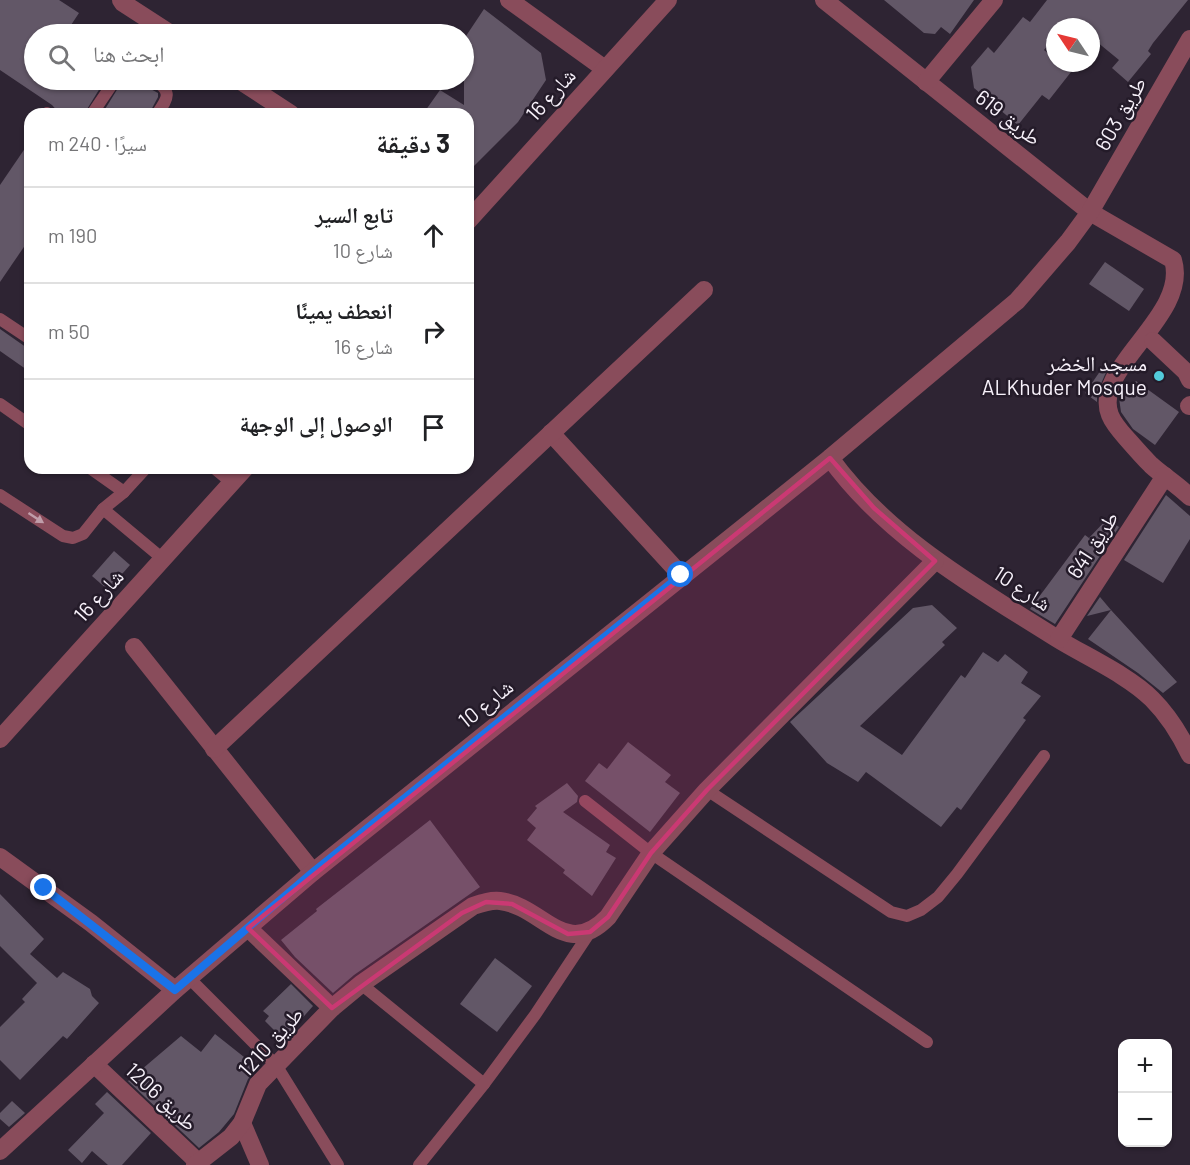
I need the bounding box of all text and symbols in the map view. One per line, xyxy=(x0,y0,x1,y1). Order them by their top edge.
north arrow xyxy=(1046,18,1100,72)
search box xyxy=(24,24,474,90)
text: ابحث هنا xyxy=(93,40,164,66)
icon: search xyxy=(45,41,78,74)
street label: شارع 16 xyxy=(520,62,582,127)
street label: طريق 603 xyxy=(1089,72,1152,155)
street label: طريق 619 xyxy=(970,84,1047,152)
text: 3 دقيقة xyxy=(376,127,450,158)
text: سيرًا · 240 m xyxy=(48,131,147,155)
text: تابع السير xyxy=(315,201,393,227)
icon: ahead xyxy=(417,219,450,252)
text: 190 m xyxy=(48,223,97,247)
text: شارع 10 xyxy=(333,238,393,262)
text: انعطف يمينًا xyxy=(295,297,393,323)
icon: right xyxy=(417,315,450,348)
text: 50 m xyxy=(48,319,90,343)
text: شارع 16 xyxy=(334,334,393,358)
place label: مسجد الخضر ALKhuder Mosque xyxy=(982,350,1147,399)
marker: مسجد الخضر ALKhuder Mosque xyxy=(1152,369,1166,383)
text: الوصول إلى الوجهة xyxy=(240,410,393,436)
icon: arrive xyxy=(417,411,450,444)
street label: طريق 641 xyxy=(1061,506,1124,584)
one-way arrow xyxy=(28,513,44,524)
street label: شارع 10 xyxy=(988,560,1056,617)
route start xyxy=(667,561,693,587)
street label: شارع 16 xyxy=(68,563,130,628)
street label: شارع 10 xyxy=(453,673,519,734)
route end xyxy=(30,874,56,900)
street label: طريق 1210 xyxy=(232,1001,309,1082)
map controls xyxy=(1118,1039,1172,1147)
button: + xyxy=(1118,1039,1172,1093)
street label: طريق 1206 xyxy=(120,1057,203,1137)
button: − xyxy=(1118,1093,1172,1147)

